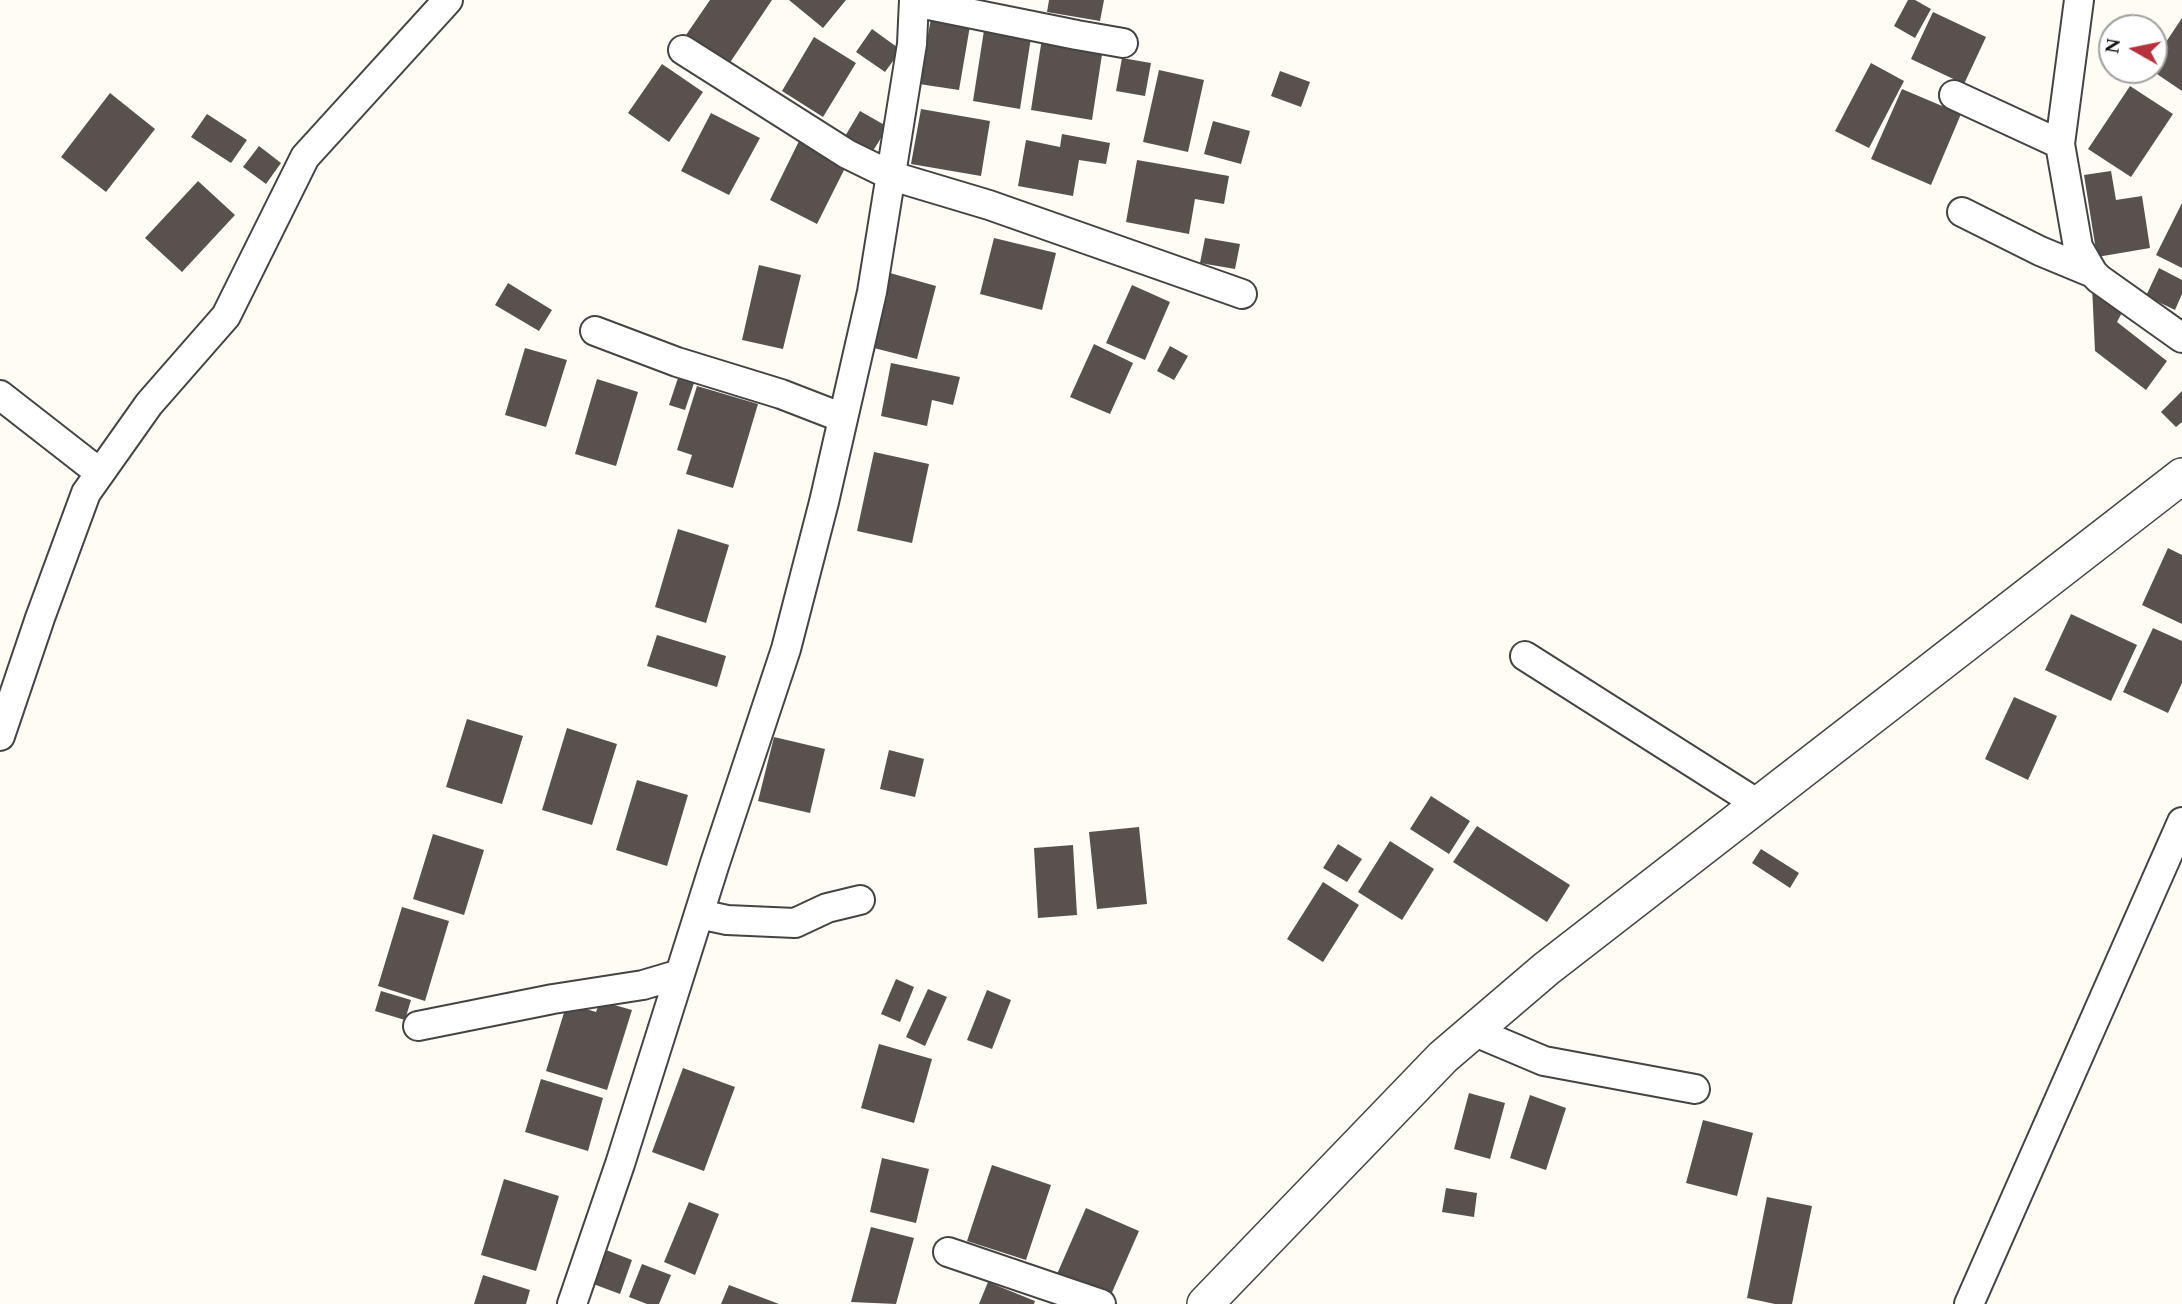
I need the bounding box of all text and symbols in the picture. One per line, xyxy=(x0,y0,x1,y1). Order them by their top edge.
north arrow xyxy=(2098,14,2168,84)
text: N xyxy=(2098,36,2129,56)

